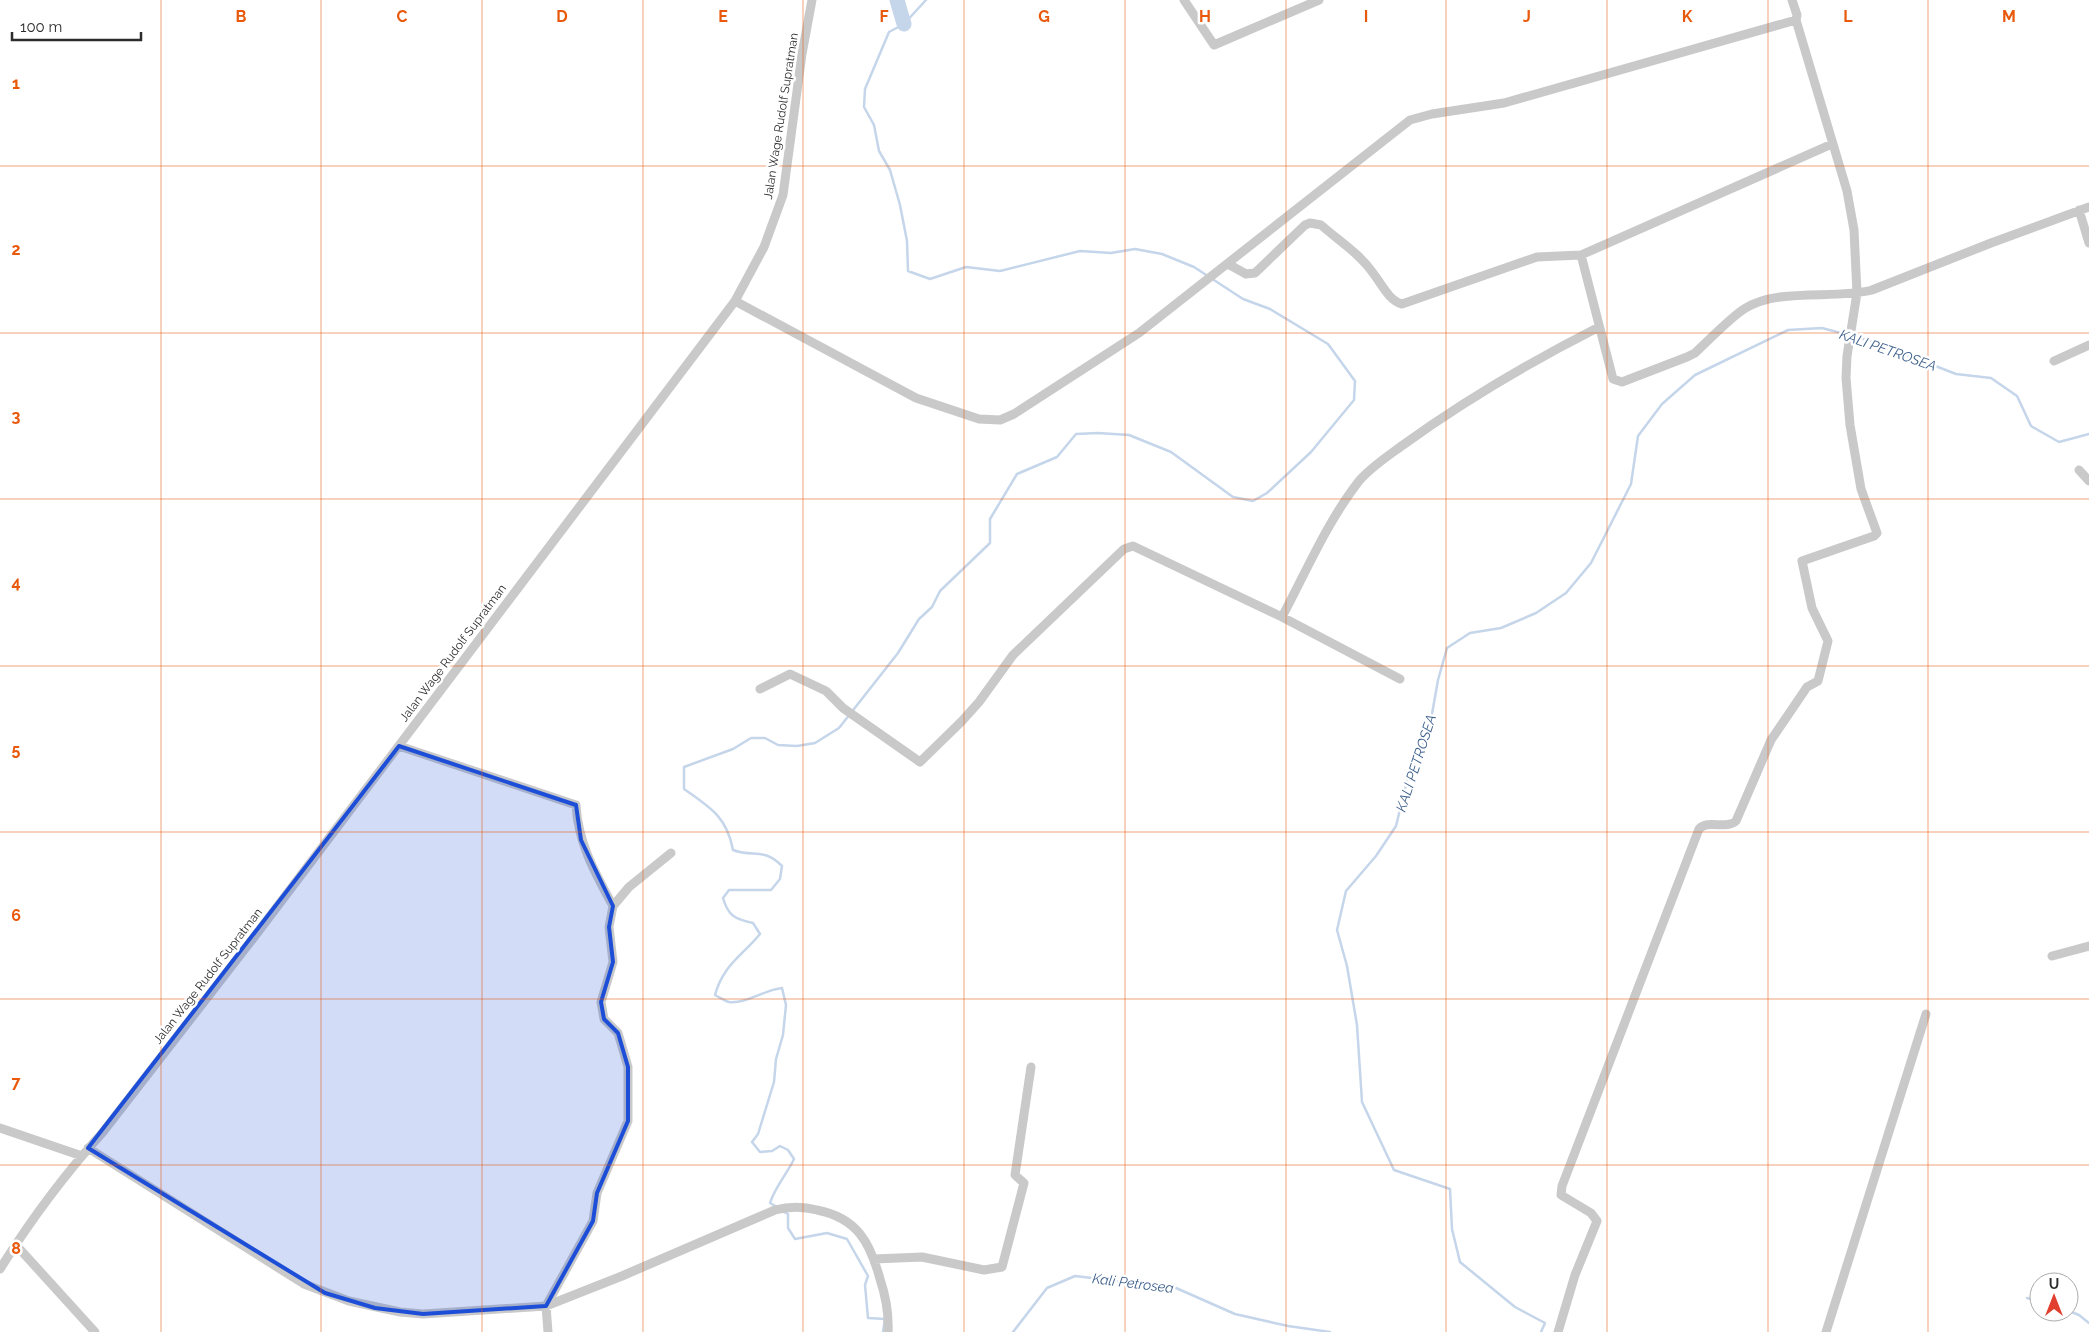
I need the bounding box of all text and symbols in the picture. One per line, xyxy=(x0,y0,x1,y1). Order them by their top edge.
text: B xyxy=(236,7,247,26)
text: C xyxy=(397,7,408,26)
text: D xyxy=(556,7,568,26)
text: E xyxy=(718,7,728,26)
text: F xyxy=(879,7,889,26)
text: G xyxy=(1038,7,1050,26)
text: H xyxy=(1199,7,1211,26)
text: I xyxy=(1364,7,1368,26)
text: J xyxy=(1523,7,1531,26)
text: K xyxy=(1682,7,1693,26)
text: L xyxy=(1843,7,1853,26)
text: M xyxy=(2002,7,2016,26)
scale bar xyxy=(12,10,141,42)
text: 100 m xyxy=(20,18,62,36)
street label: Jalan Wage Rudolf Supratman xyxy=(761,32,801,200)
text: 1 xyxy=(12,74,20,93)
text: 2 xyxy=(11,240,21,259)
water label: KALI PETROSEA xyxy=(1837,326,1939,374)
text: 3 xyxy=(12,407,21,426)
text: 4 xyxy=(11,573,21,592)
street label: Jalan Wage Rudolf Supratman xyxy=(397,582,509,724)
water label: KALI PETROSEA xyxy=(1393,712,1439,814)
text: 5 xyxy=(12,740,21,759)
street label: Jalan Wage Rudolf Supratman xyxy=(151,905,265,1047)
text: 6 xyxy=(11,906,21,925)
text: 7 xyxy=(12,1073,21,1092)
text: 8 xyxy=(11,1239,21,1258)
water label: Kali Petrosea xyxy=(1091,1270,1175,1296)
north arrow xyxy=(2029,1272,2079,1322)
text: U xyxy=(2049,1276,2059,1292)

